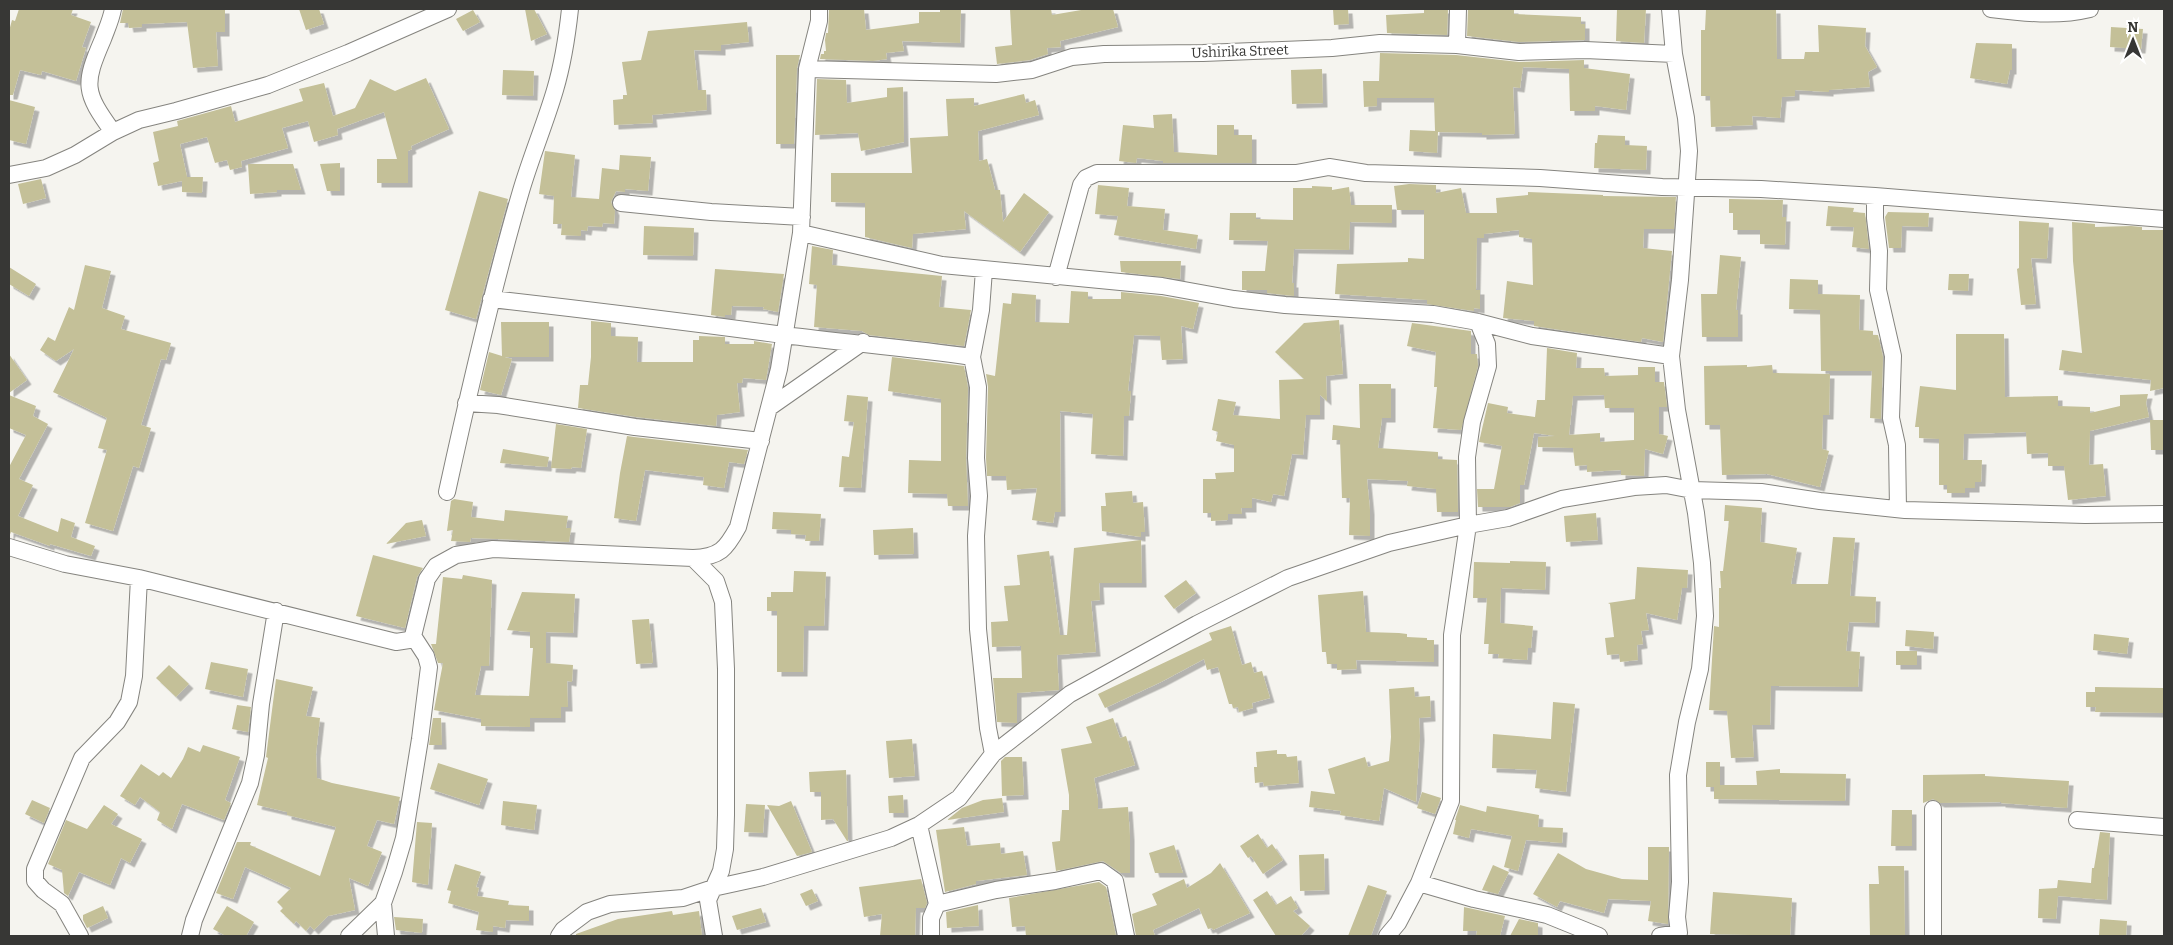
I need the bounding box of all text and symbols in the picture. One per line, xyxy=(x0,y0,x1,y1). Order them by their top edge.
north arrow xyxy=(2108,15,2158,65)
text: N xyxy=(2128,19,2139,36)
street label: Ushirika Street xyxy=(1191,41,1289,62)

